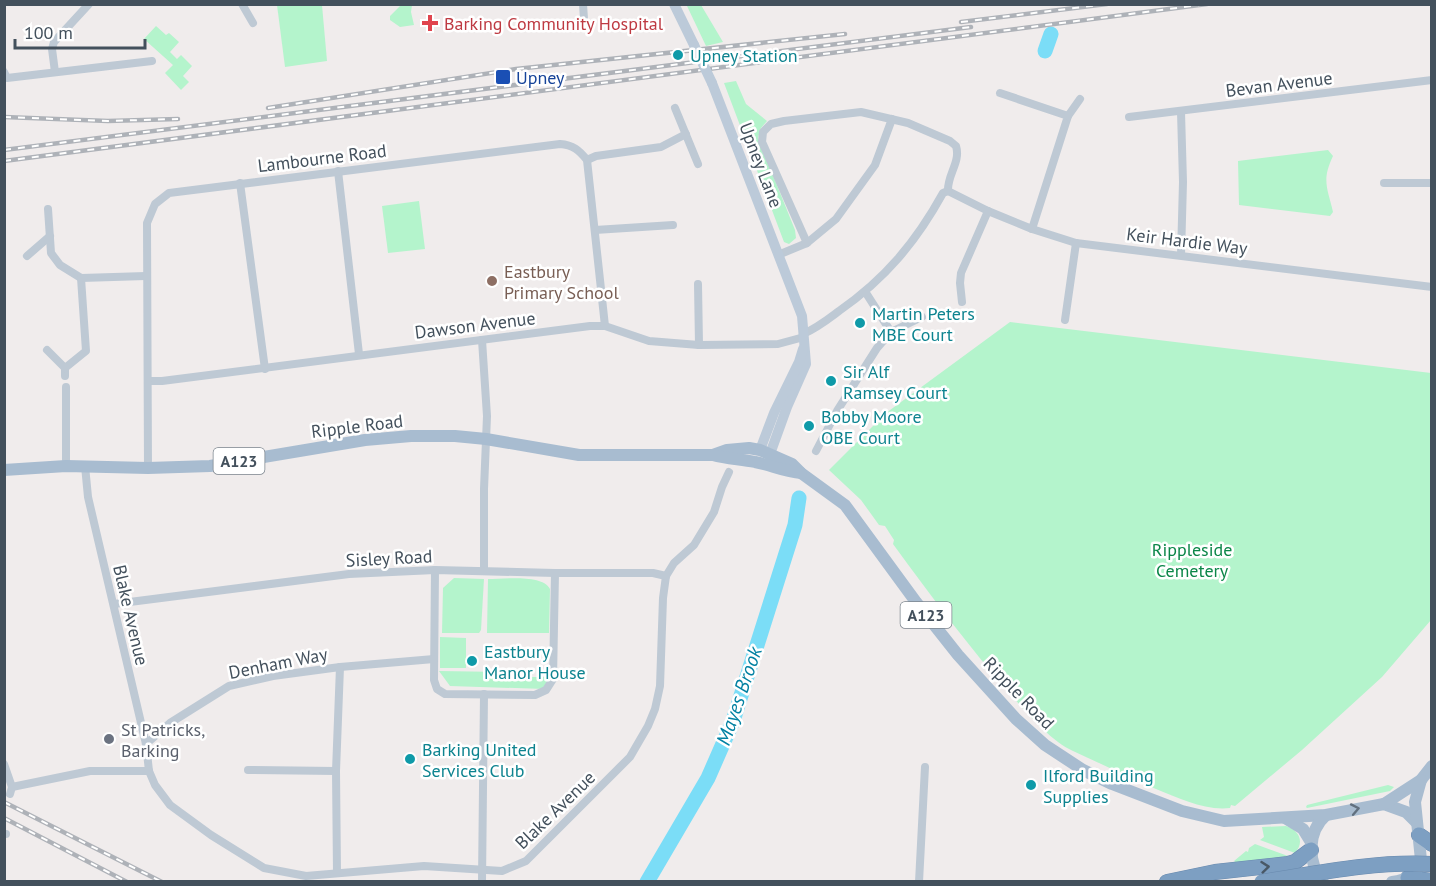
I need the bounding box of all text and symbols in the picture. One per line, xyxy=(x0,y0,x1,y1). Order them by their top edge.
scale bar xyxy=(15,12,146,50)
place label: Barking Community Hospital xyxy=(444,12,664,35)
marker: Barking Community Hospital xyxy=(421,14,439,32)
text: 100 m xyxy=(24,21,73,44)
place label: Upney Station xyxy=(690,44,798,67)
marker: Upney Station xyxy=(671,48,685,62)
place label: Upney xyxy=(516,66,565,89)
street label: Bevan Avenue xyxy=(1224,66,1334,102)
marker: Upney xyxy=(494,68,512,86)
street label: Upney Lane xyxy=(734,119,788,211)
street label: Lambourne Road xyxy=(256,139,388,177)
street label: Keir Hardie Way xyxy=(1125,222,1249,260)
place label: Eastbury Primary School xyxy=(504,260,619,304)
marker: Eastbury Primary School xyxy=(485,274,499,288)
place label: Martin Peters MBE Court xyxy=(872,302,975,346)
street label: Dawson Avenue xyxy=(413,306,537,344)
marker: Martin Peters MBE Court xyxy=(853,316,867,330)
place label: Sir Alf Ramsey Court xyxy=(843,360,948,404)
marker: Sir Alf Ramsey Court xyxy=(824,374,838,388)
place label: Bobby Moore OBE Court xyxy=(821,405,922,449)
street label: Ripple Road xyxy=(310,409,404,443)
marker: Bobby Moore OBE Court xyxy=(802,419,816,433)
road number: A123 xyxy=(214,448,264,474)
park label: Rippleside Cemetery xyxy=(1152,538,1232,582)
street label: Sisley Road xyxy=(345,544,433,572)
street label: Blake Avenue xyxy=(108,562,154,668)
road number: A123 xyxy=(900,602,952,628)
place label: Eastbury Manor House xyxy=(484,640,586,684)
street label: Denham Way xyxy=(227,642,330,684)
water label: Mayes Brook xyxy=(710,642,768,749)
street label: Ripple Road xyxy=(979,652,1059,734)
marker: Eastbury Manor House xyxy=(465,654,479,668)
place label: St Patricks, Barking xyxy=(121,718,205,762)
marker: St Patricks, Barking xyxy=(102,732,116,746)
place label: Barking United Services Club xyxy=(422,738,536,782)
marker: Barking United Services Club xyxy=(403,752,417,766)
place label: Ilford Building Supplies xyxy=(1043,764,1154,808)
street label: Blake Avenue xyxy=(510,766,600,854)
marker: Ilford Building Supplies xyxy=(1024,778,1038,792)
one-way arrow xyxy=(1350,803,1360,816)
one-way arrow xyxy=(1260,861,1270,874)

